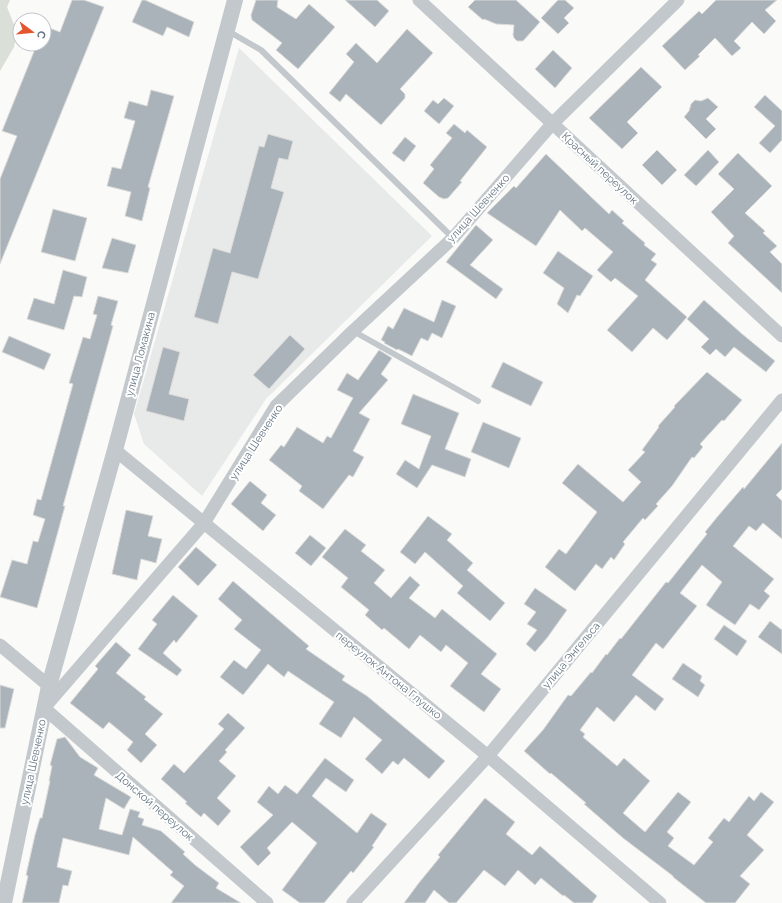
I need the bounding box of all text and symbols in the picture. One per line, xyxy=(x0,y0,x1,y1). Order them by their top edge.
north arrow xyxy=(12,12,52,52)
text: С xyxy=(34,29,48,40)
street label: Красный переулок xyxy=(559,130,641,207)
street label: улица Шевченко xyxy=(444,171,513,245)
street label: улица Ломакина xyxy=(123,311,158,398)
street label: улица Шевченко xyxy=(227,402,286,482)
street label: улица Энгельса xyxy=(540,619,603,691)
street label: переулок Антона Глушко xyxy=(333,629,445,722)
street label: улица Шевченко xyxy=(18,718,49,806)
street label: Донской переулок xyxy=(113,769,196,844)

